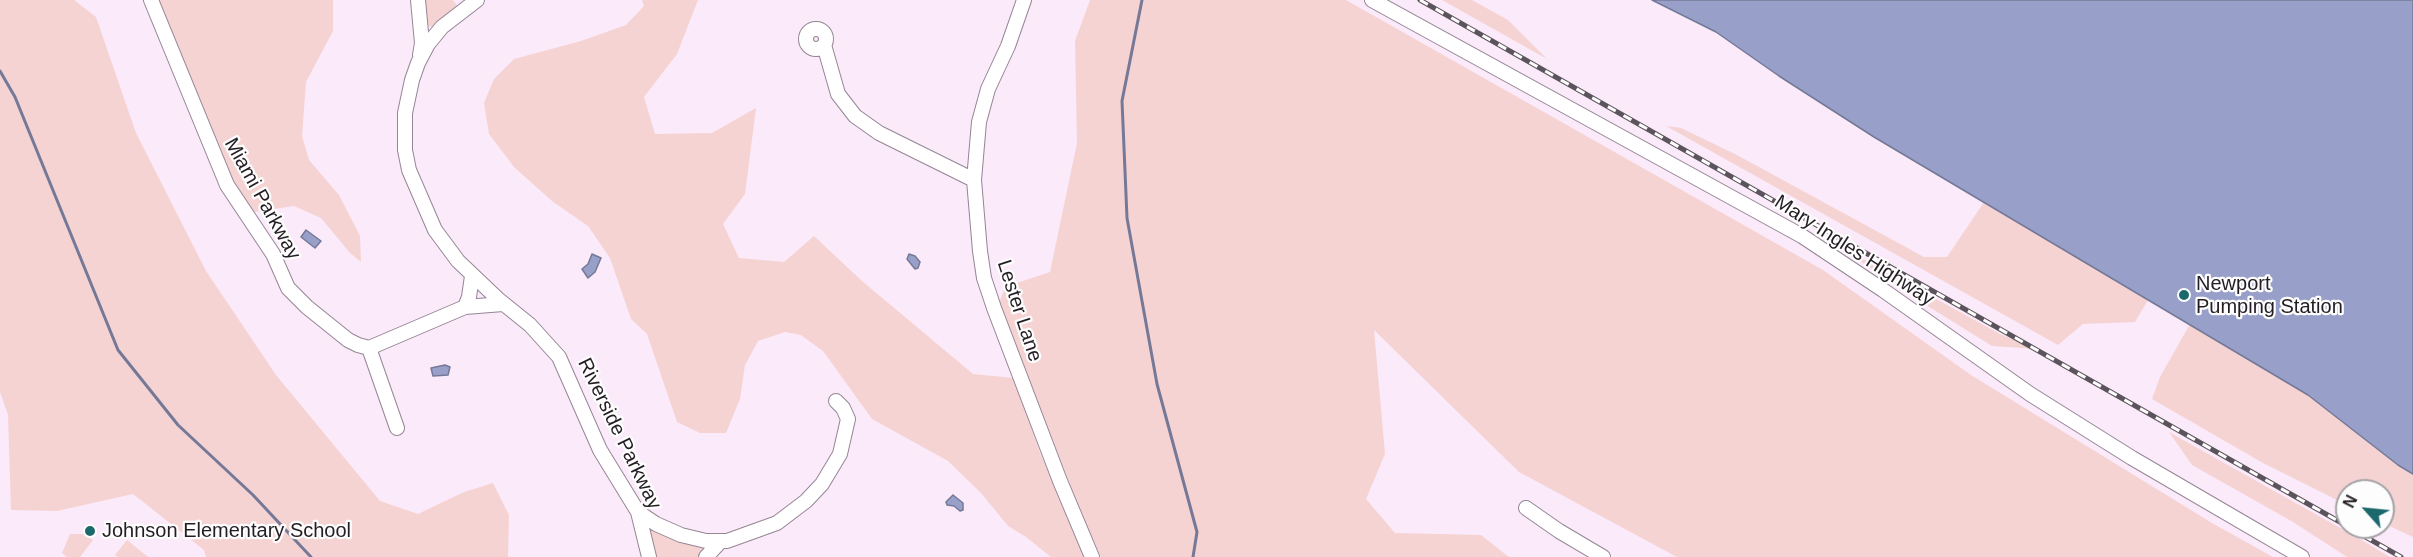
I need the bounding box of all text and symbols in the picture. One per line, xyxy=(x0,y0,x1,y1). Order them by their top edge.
street label: Miami Parkway xyxy=(219,134,305,264)
street label: Mary Ingles Highway xyxy=(1770,190,1938,312)
street label: Lester Lane xyxy=(991,257,1047,365)
place label: Newport Pumping Station xyxy=(2196,272,2343,319)
marker: Newport Pumping Station xyxy=(2177,288,2191,302)
street label: Riverside Parkway xyxy=(572,354,666,514)
north arrow xyxy=(2335,479,2395,539)
text: N xyxy=(2340,492,2360,511)
place label: Johnson Elementary School xyxy=(102,519,351,543)
marker: Johnson Elementary School xyxy=(83,524,97,538)

